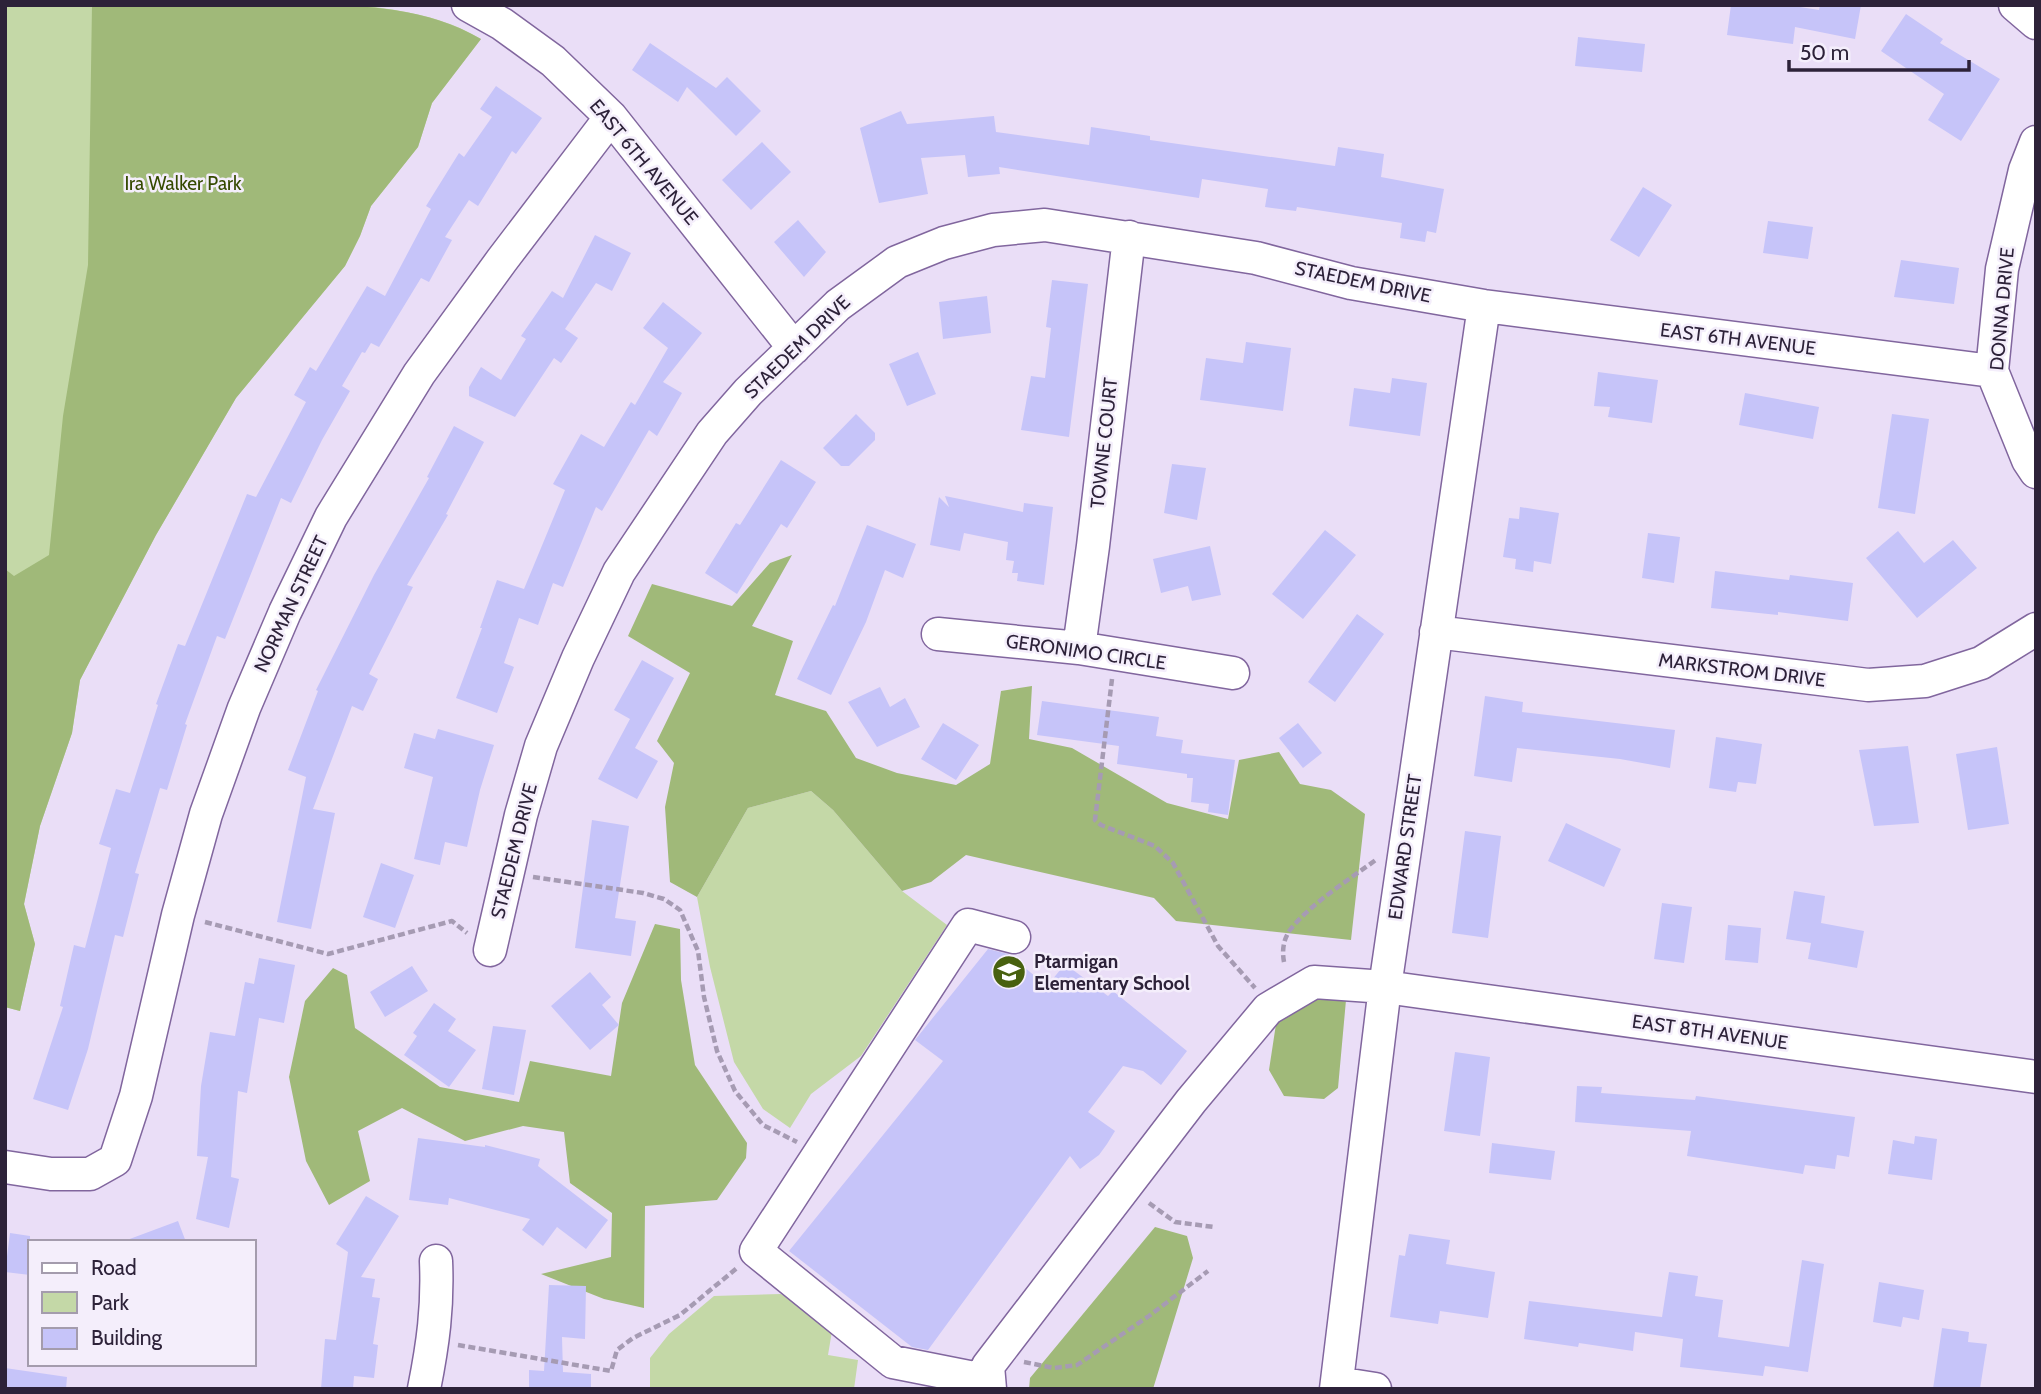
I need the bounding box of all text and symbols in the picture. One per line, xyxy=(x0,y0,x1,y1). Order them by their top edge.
scale bar xyxy=(1789,28,1969,72)
text: 50 m xyxy=(1800,40,1849,65)
street label: EAST 6TH AVENUE xyxy=(585,95,703,229)
park label: Ira Walker Park xyxy=(124,172,242,195)
street label: DONNA DRIVE xyxy=(1985,247,2019,371)
street label: STAEDEM DRIVE xyxy=(1293,256,1433,308)
street label: STAEDEM DRIVE xyxy=(739,291,855,403)
street label: EAST 6TH AVENUE xyxy=(1659,318,1817,360)
street label: TOWNE COURT xyxy=(1086,376,1122,510)
street label: NORMAN STREET xyxy=(249,532,333,676)
street label: GERONIMO CIRCLE xyxy=(1004,629,1168,675)
street label: MARKSTROM DRIVE xyxy=(1657,648,1827,692)
street label: EDWARD STREET xyxy=(1383,773,1427,921)
street label: STAEDEM DRIVE xyxy=(486,781,542,921)
place label: Ptarmigan Elementary School xyxy=(1034,950,1190,995)
school or university icon: Ptarmigan Elementary School xyxy=(990,953,1028,991)
street label: EAST 8TH AVENUE xyxy=(1630,1010,1790,1054)
legend xyxy=(28,1240,256,1366)
text: Road xyxy=(91,1255,137,1280)
text: Park xyxy=(91,1290,129,1315)
text: Building xyxy=(91,1325,163,1350)

